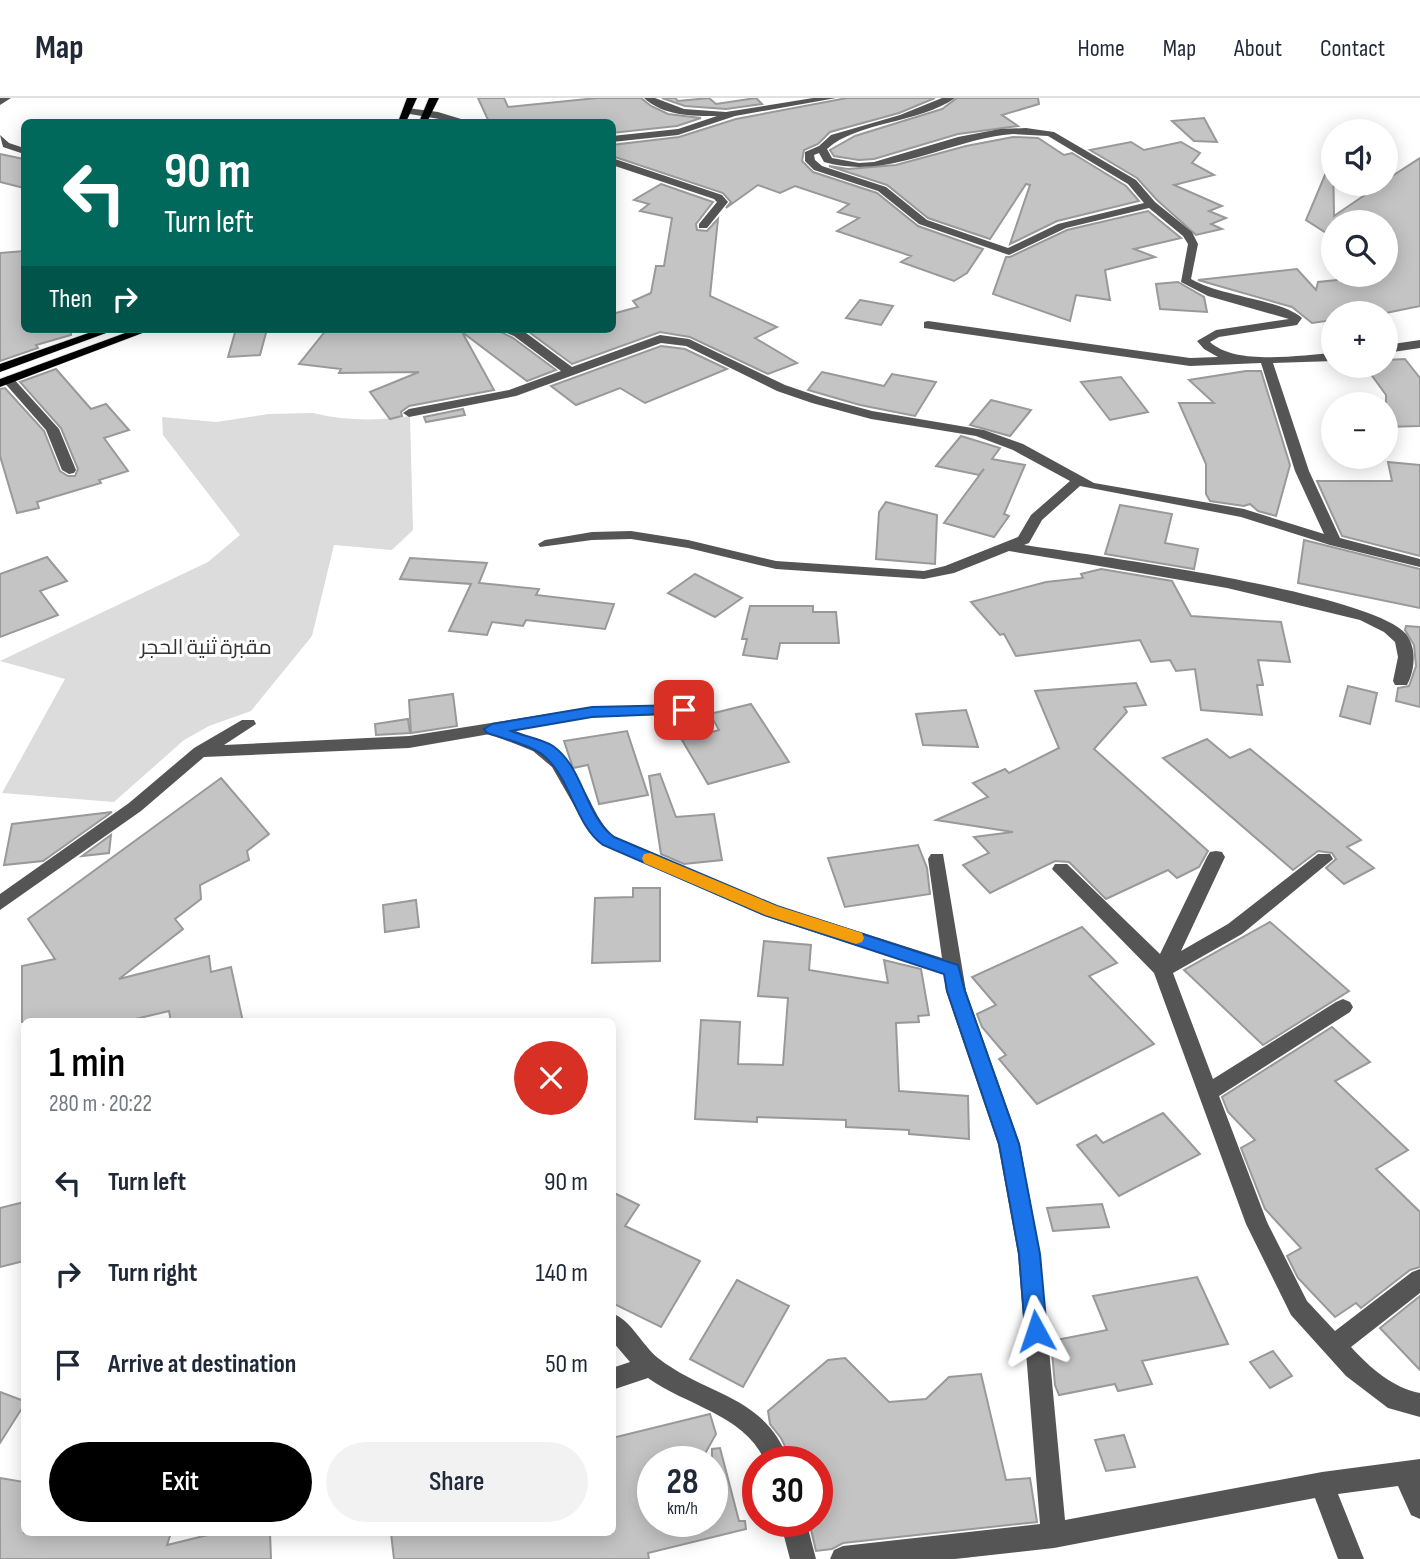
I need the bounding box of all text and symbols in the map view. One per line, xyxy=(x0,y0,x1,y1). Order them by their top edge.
text: Map xyxy=(35,28,84,68)
text: Home xyxy=(1077,34,1125,63)
text: Map xyxy=(1163,34,1196,63)
text: About xyxy=(1234,34,1282,63)
text: Contact xyxy=(1320,34,1385,63)
map controls xyxy=(1321,119,1398,469)
button: sound xyxy=(1321,119,1398,196)
text: 90 m xyxy=(164,143,251,202)
icon: left xyxy=(49,147,140,238)
text: Turn left xyxy=(164,203,254,242)
button: search xyxy=(1321,210,1398,287)
icon: right xyxy=(106,280,144,318)
text: Then xyxy=(49,284,92,315)
button: + xyxy=(1321,301,1398,378)
button: − xyxy=(1321,392,1398,469)
park label: مقبرة ثنية الحجر xyxy=(139,635,272,660)
pin xyxy=(654,680,714,740)
icon: arrive xyxy=(665,691,703,729)
text: 1 min xyxy=(49,1038,125,1089)
button: close xyxy=(514,1041,588,1115)
text: 280 m · 20:22 xyxy=(49,1090,152,1118)
icon: left xyxy=(49,1164,87,1202)
text: Turn left xyxy=(108,1167,186,1198)
text: 90 m xyxy=(544,1167,588,1198)
icon: right xyxy=(49,1255,87,1293)
text: Turn right xyxy=(108,1258,197,1289)
text: 140 m xyxy=(536,1258,588,1289)
position arrow xyxy=(999,1294,1073,1368)
icon: arrive xyxy=(49,1346,87,1384)
text: Arrive at destination xyxy=(108,1349,296,1380)
text: 50 m xyxy=(545,1349,588,1380)
button: Exit xyxy=(49,1442,312,1522)
button: Share xyxy=(326,1442,588,1522)
speed limit sign: 30 xyxy=(742,1446,833,1537)
text: 28 xyxy=(667,1461,698,1504)
text: km/h xyxy=(667,1498,698,1519)

